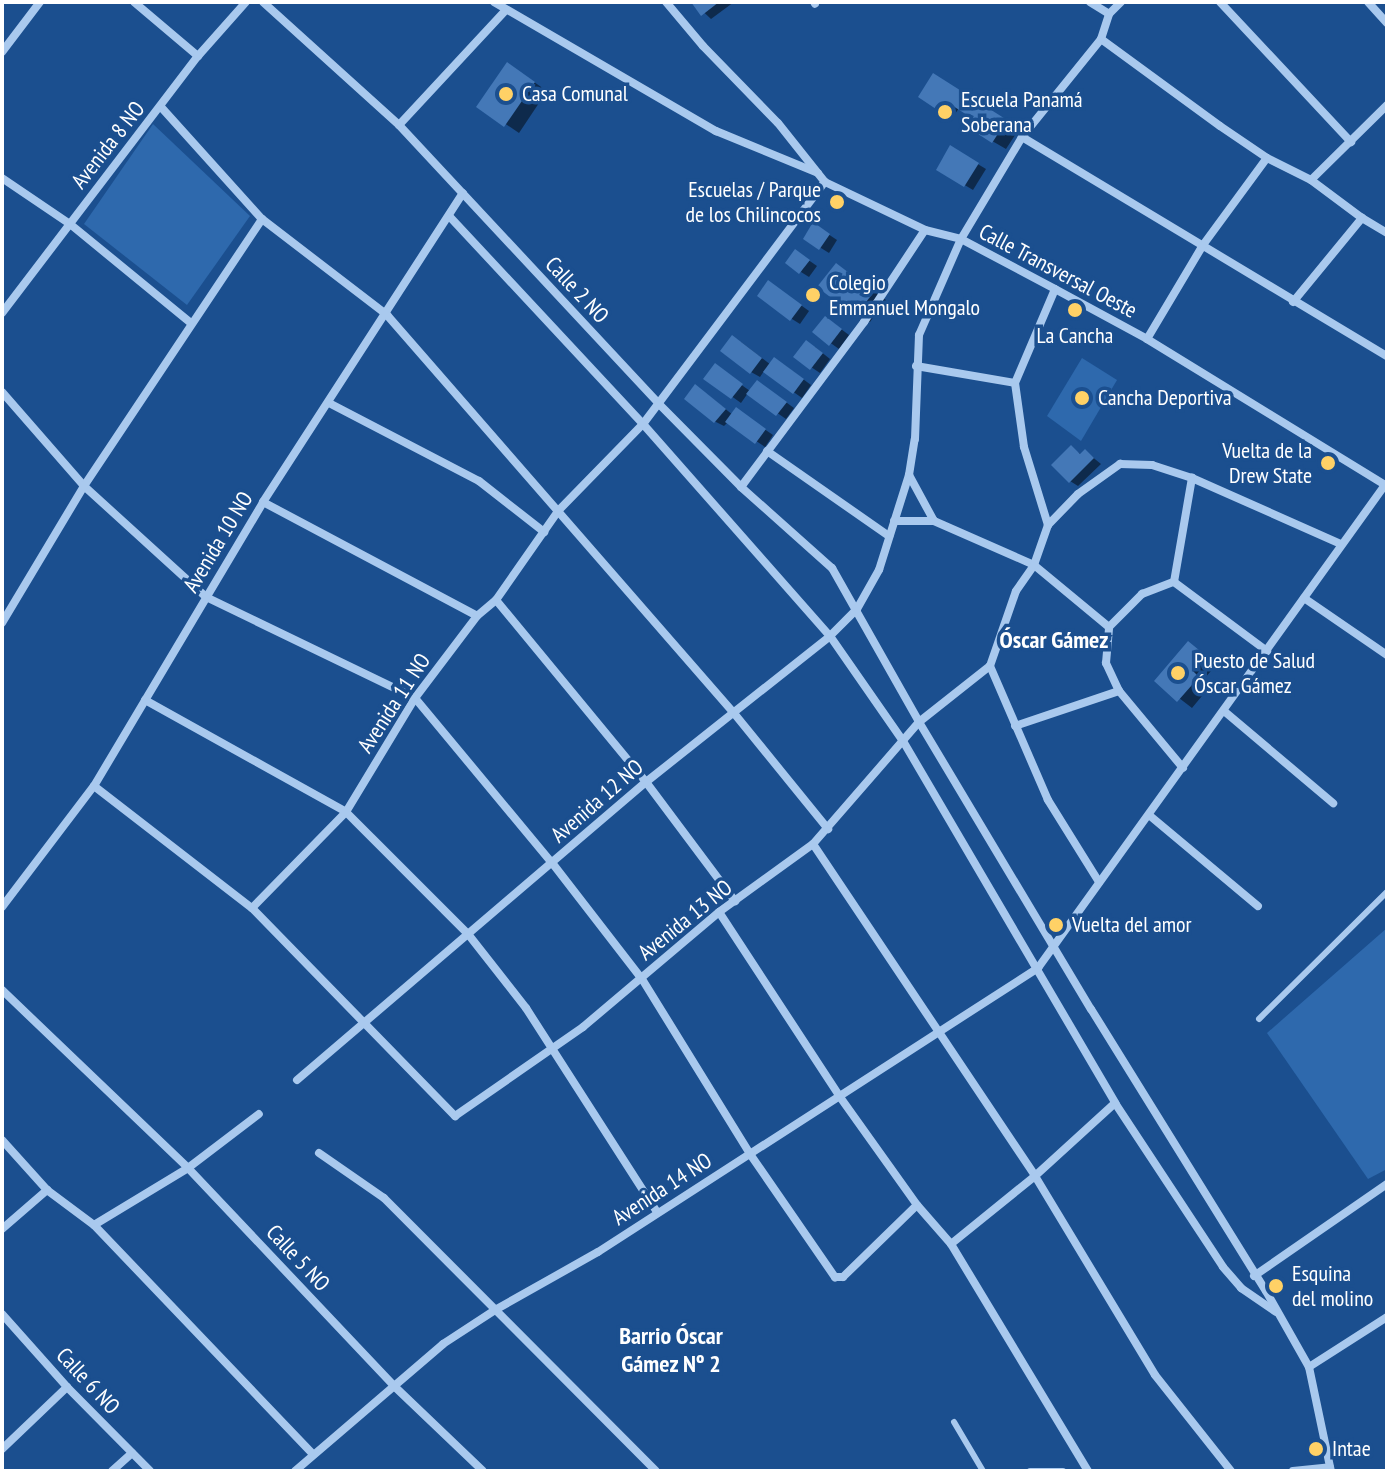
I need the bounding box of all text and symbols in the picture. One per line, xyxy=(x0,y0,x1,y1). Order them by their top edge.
place label: Casa Comunal xyxy=(522,81,628,107)
marker: Casa Comunal xyxy=(497,85,515,103)
place label: Escuela Panamá Soberana xyxy=(961,86,1083,138)
street label: Avenida 8 NO xyxy=(66,96,150,194)
marker: Escuela Panamá Soberana xyxy=(936,103,954,121)
place label: Escuelas / Parque de los Chilincocos xyxy=(686,176,821,228)
marker: Escuelas / Parque de los Chilincocos xyxy=(828,193,846,211)
street label: Calle Transversal Oeste xyxy=(974,218,1142,324)
street label: Calle 2 NO xyxy=(540,251,614,329)
place label: Colegio Emmanuel Mongalo xyxy=(829,269,980,320)
marker: Colegio Emmanuel Mongalo xyxy=(804,286,822,304)
marker: La Cancha xyxy=(1066,301,1084,319)
place label: La Cancha xyxy=(1037,323,1113,349)
place label: Cancha Deportiva xyxy=(1098,385,1232,411)
marker: Cancha Deportiva xyxy=(1073,389,1091,407)
place label: Vuelta de la Drew State xyxy=(1222,437,1312,488)
marker: Vuelta de la Drew State xyxy=(1319,454,1337,472)
street label: Avenida 10 NO xyxy=(178,487,258,597)
district label: Óscar Gámez xyxy=(999,626,1109,654)
place label: Puesto de Salud Óscar Gámez xyxy=(1194,647,1315,698)
street label: Avenida 11 NO xyxy=(352,648,436,758)
marker: Puesto de Salud Óscar Gámez xyxy=(1169,664,1187,682)
street label: Avenida 12 NO xyxy=(546,754,648,848)
street label: Avenida 13 NO xyxy=(633,874,737,966)
place label: Vuelta del amor xyxy=(1072,912,1192,938)
marker: Vuelta del amor xyxy=(1047,916,1065,934)
street label: Avenida 14 NO xyxy=(607,1147,717,1231)
street label: Calle 5 NO xyxy=(261,1219,335,1297)
place label: Esquina del molino xyxy=(1292,1260,1373,1312)
marker: Esquina del molino xyxy=(1267,1277,1285,1295)
district label: Barrio Óscar Gámez Nº 2 xyxy=(619,1322,723,1378)
street label: Calle 6 NO xyxy=(51,1342,125,1420)
place label: Intae xyxy=(1332,1436,1371,1462)
marker: Intae xyxy=(1307,1440,1325,1458)

